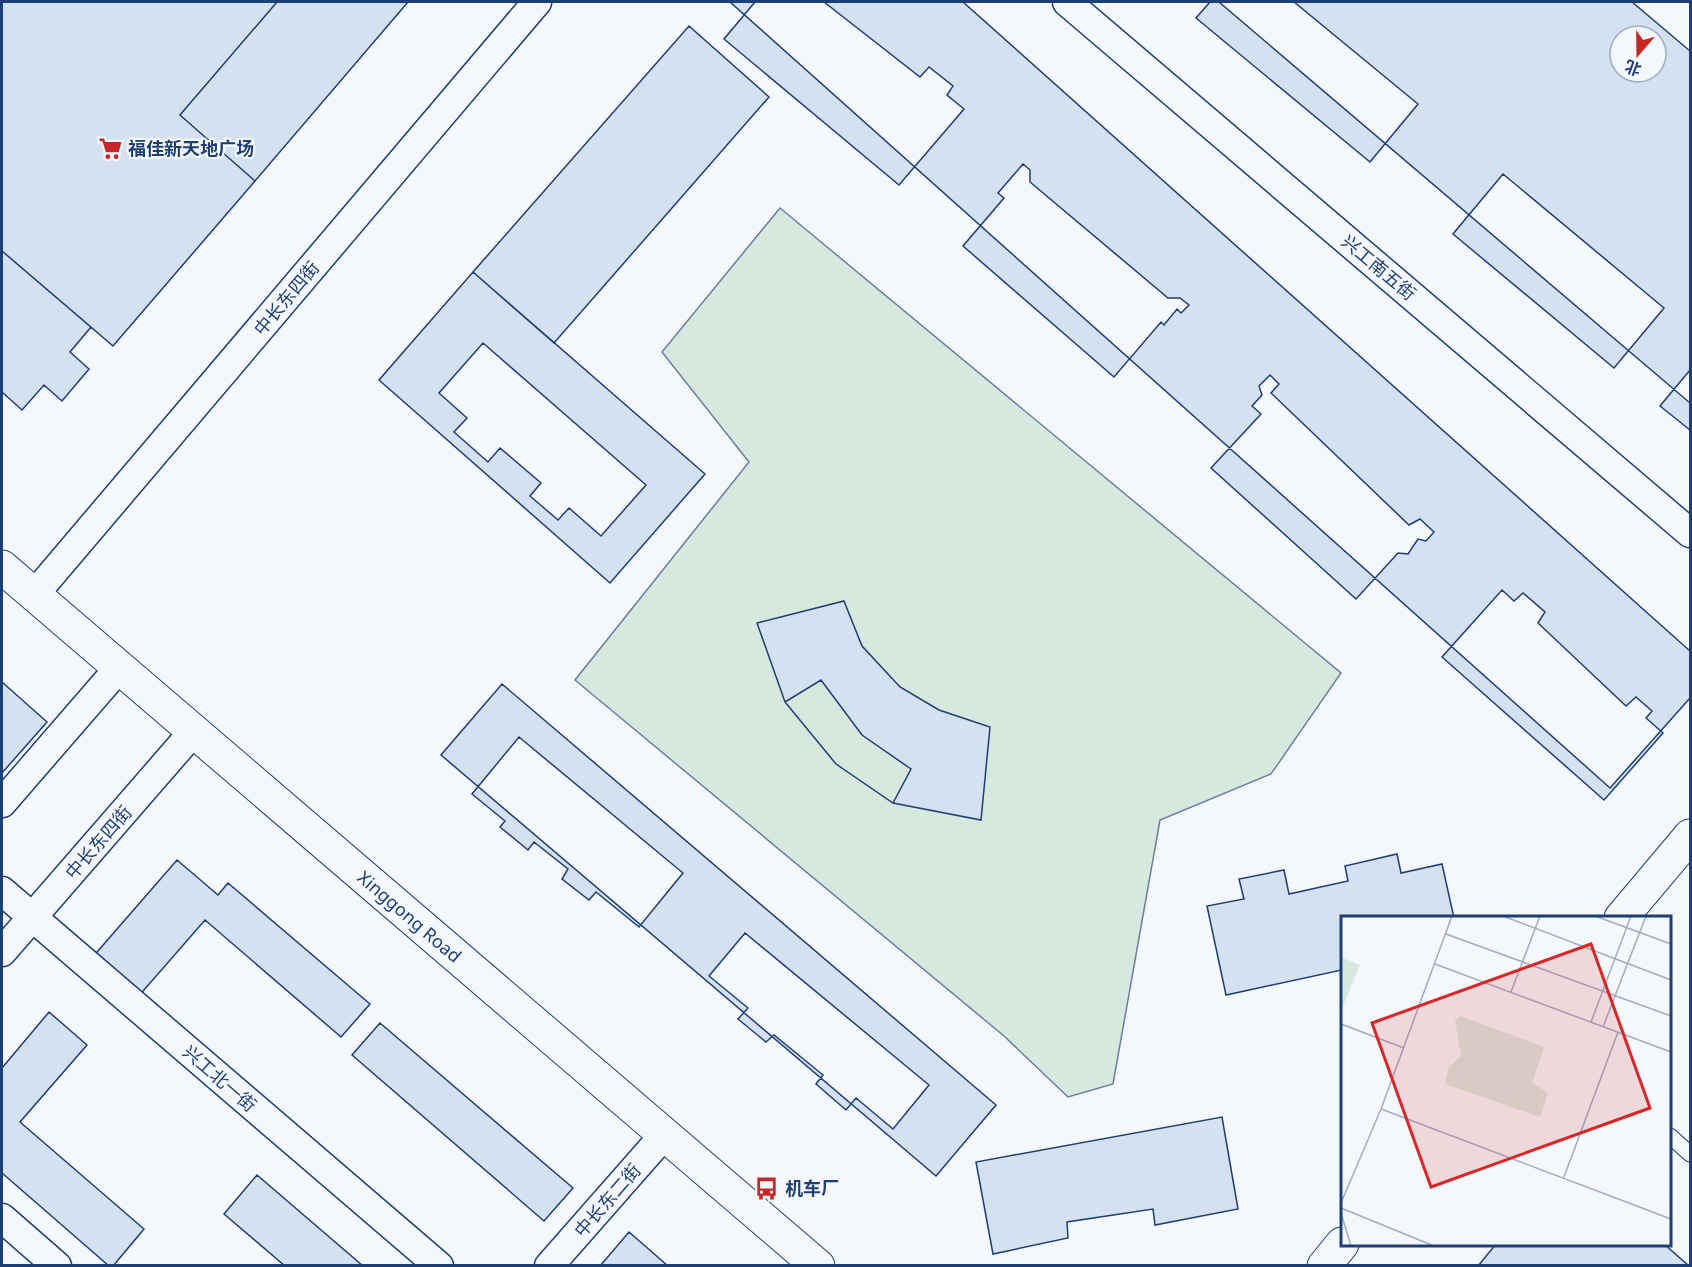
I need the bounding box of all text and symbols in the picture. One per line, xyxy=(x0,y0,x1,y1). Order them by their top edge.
north arrow xyxy=(1608,24,1668,84)
text: 北 xyxy=(1622,55,1644,81)
supermarket icon: 福佳新天地广场 xyxy=(97,135,123,161)
place label: 福佳新天地广场 xyxy=(128,136,254,160)
street label: 兴工南五街 xyxy=(1337,229,1421,305)
street label: 中长东四街 xyxy=(248,256,324,340)
street label: 中长东四街 xyxy=(59,800,137,884)
street label: Xinggong Road xyxy=(353,865,467,968)
inset map xyxy=(1341,916,1671,1246)
street label: 兴工北一街 xyxy=(178,1039,262,1117)
street label: 中长东二街 xyxy=(568,1158,646,1242)
bus stop icon: 机车厂 xyxy=(754,1175,780,1201)
place label: 机车厂 xyxy=(785,1176,839,1200)

